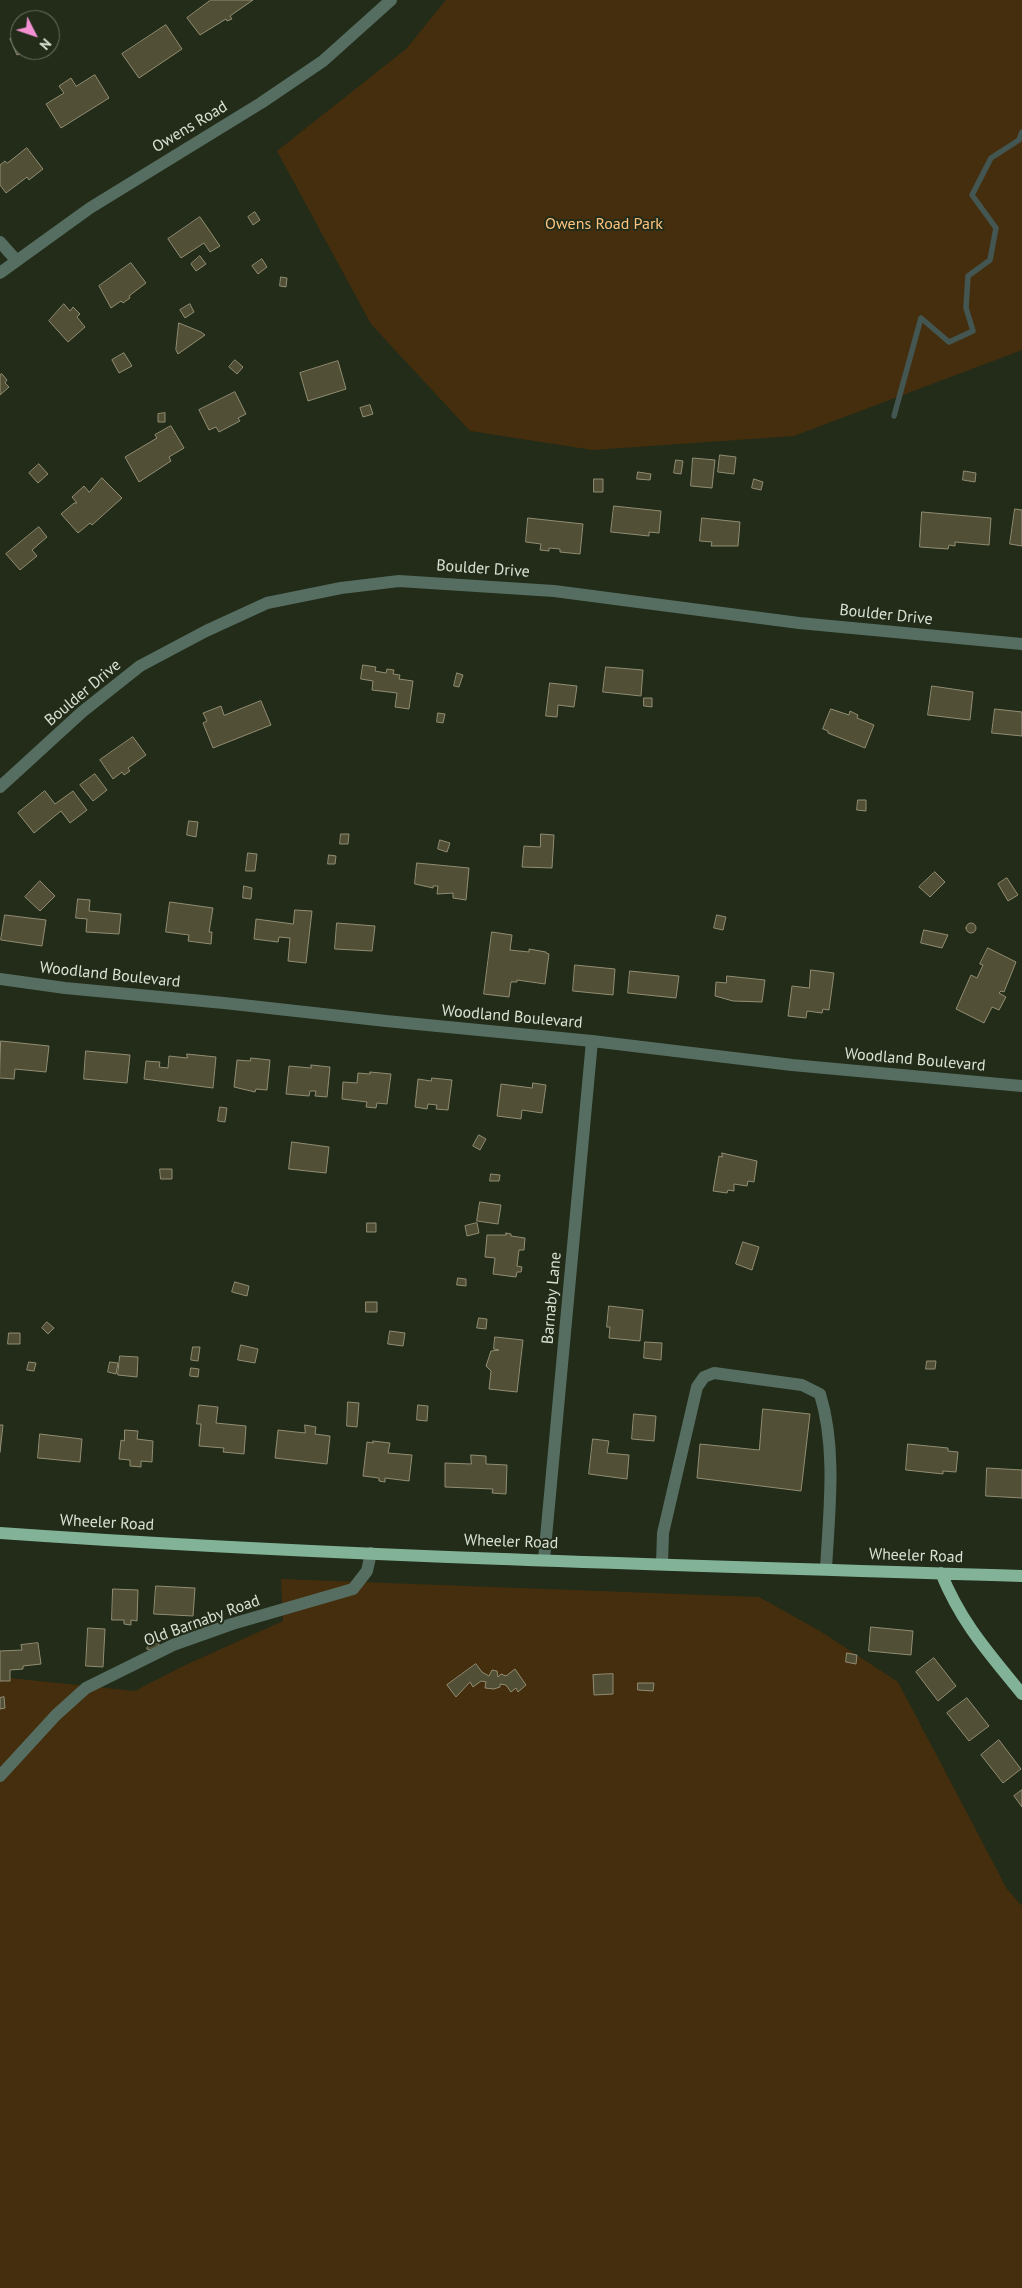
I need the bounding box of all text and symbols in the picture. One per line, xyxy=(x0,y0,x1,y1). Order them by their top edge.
north arrow xyxy=(10,10,60,60)
text: N xyxy=(36,35,55,54)
street label: Owens Road xyxy=(149,97,231,157)
park label: Owens Road Park xyxy=(545,214,663,234)
street label: Boulder Drive xyxy=(436,556,530,582)
street label: Boulder Drive xyxy=(838,601,934,629)
street label: Boulder Drive xyxy=(41,656,125,730)
street label: Woodland Boulevard xyxy=(39,958,181,992)
street label: Woodland Boulevard xyxy=(441,1001,583,1033)
street label: Woodland Boulevard xyxy=(844,1044,986,1076)
street label: Barnaby Lane xyxy=(538,1251,566,1345)
street label: Wheeler Road xyxy=(59,1511,155,1535)
street label: Wheeler Road xyxy=(463,1531,559,1553)
street label: Wheeler Road xyxy=(868,1545,964,1567)
street label: Old Barnaby Road xyxy=(141,1591,263,1651)

